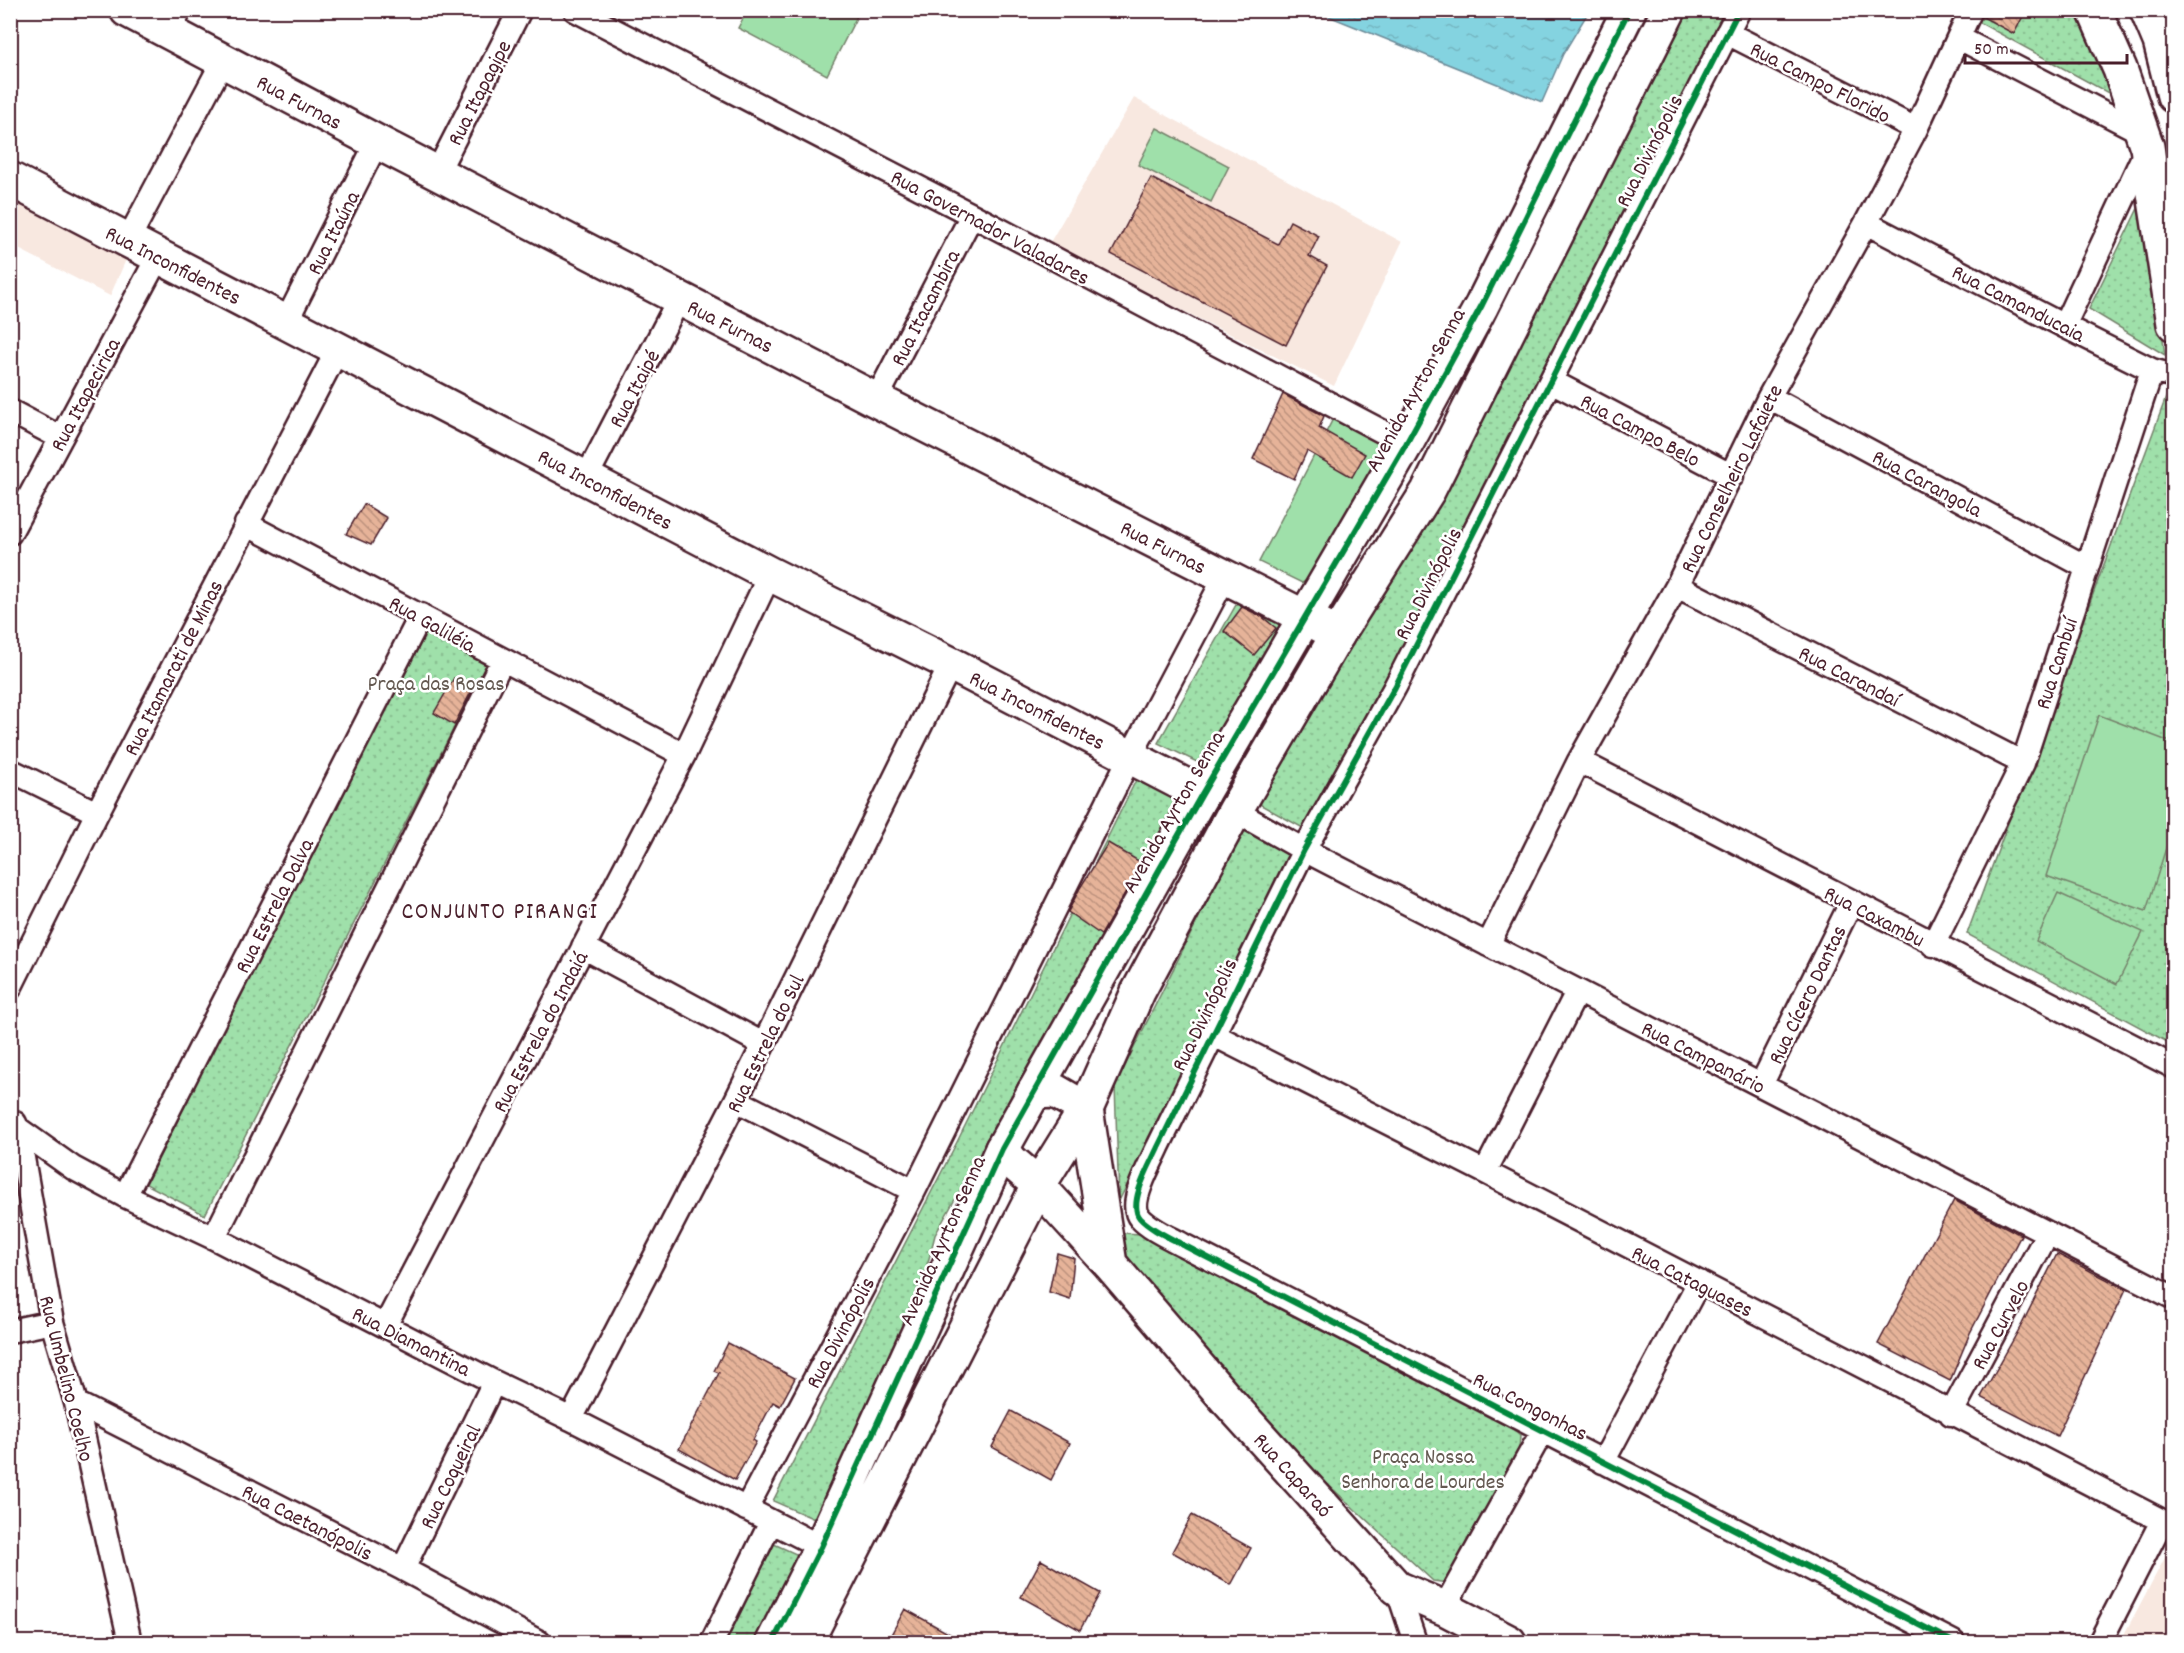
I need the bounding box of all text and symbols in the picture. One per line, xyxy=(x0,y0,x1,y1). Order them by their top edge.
scale bar xyxy=(1965,27,2127,65)
street label: Rua Itapagipe xyxy=(441,35,521,152)
street label: Rua Campo Florido xyxy=(1744,35,1895,133)
text: 50 m xyxy=(1974,38,2009,63)
street label: Rua Furnas xyxy=(250,69,347,140)
street label: Rua Divinópolis xyxy=(1609,90,1693,213)
street label: Rua Governador Valadares xyxy=(884,163,1094,295)
street label: Rua Itaúna xyxy=(301,186,370,281)
street label: Rua Inconfidentes xyxy=(99,220,246,315)
street label: Rua Itacambira xyxy=(884,244,970,372)
street label: Rua Camanducaia xyxy=(1945,258,2090,352)
street label: Rua Furnas xyxy=(681,293,778,363)
street label: Avenida Ayrton Senna xyxy=(1359,303,1475,478)
street label: Rua Itapecirica xyxy=(44,333,130,458)
street label: Rua Itaipé xyxy=(603,345,670,434)
street label: Rua Conselheiro Lafaiete xyxy=(1674,380,1792,579)
street label: Rua Campo Belo xyxy=(1574,387,1705,477)
street label: Rua Inconfidentes xyxy=(531,442,677,540)
street label: Rua Carangola xyxy=(1866,443,1987,527)
street label: Rua Furnas xyxy=(1114,514,1211,584)
street label: Rua Divinópolis xyxy=(1388,523,1472,646)
street label: Rua Itamarati de Minas xyxy=(117,575,233,762)
street label: Rua Galiléia xyxy=(382,589,481,663)
street label: Rua Cambuí xyxy=(2029,612,2088,714)
street label: Rua Carandaí xyxy=(1792,639,1906,718)
street label: Rua Inconfidentes xyxy=(963,665,1110,760)
park label: Praça das Rosas xyxy=(368,670,504,701)
street label: Avenida Ayrton Senna xyxy=(1116,725,1235,900)
street label: Rua Estrela Dalva xyxy=(229,833,324,979)
street label: Rua Caxambu xyxy=(1818,879,1929,957)
district label: CONJUNTO PIRANGI xyxy=(401,896,599,930)
street label: Rua Cícero Dantas xyxy=(1762,921,1856,1070)
street label: Rua Estrela do Indaiá xyxy=(486,946,598,1119)
street label: Rua Divinópolis xyxy=(1165,954,1247,1077)
street label: Rua Estrela do Sul xyxy=(720,970,814,1119)
street label: Rua Campanário xyxy=(1635,1015,1770,1104)
street label: Avenida Ayrton Senna xyxy=(893,1151,996,1331)
street label: Rua Cataguases xyxy=(1625,1239,1758,1327)
street label: Rua Divinópolis xyxy=(800,1272,885,1395)
street label: Rua Curvelo xyxy=(1965,1275,2039,1376)
street label: Rua Umbelino Coelho xyxy=(29,1293,100,1465)
street label: Rua Diamantina xyxy=(346,1300,476,1387)
street label: Rua Congonhas xyxy=(1466,1366,1592,1450)
street label: Rua Coqueiral xyxy=(413,1420,491,1535)
street label: Rua Caparaó xyxy=(1245,1427,1338,1526)
park label: Praça Nossa Senhora de Lourdes xyxy=(1341,1443,1505,1499)
street label: Rua Caetanópolis xyxy=(236,1478,377,1570)

